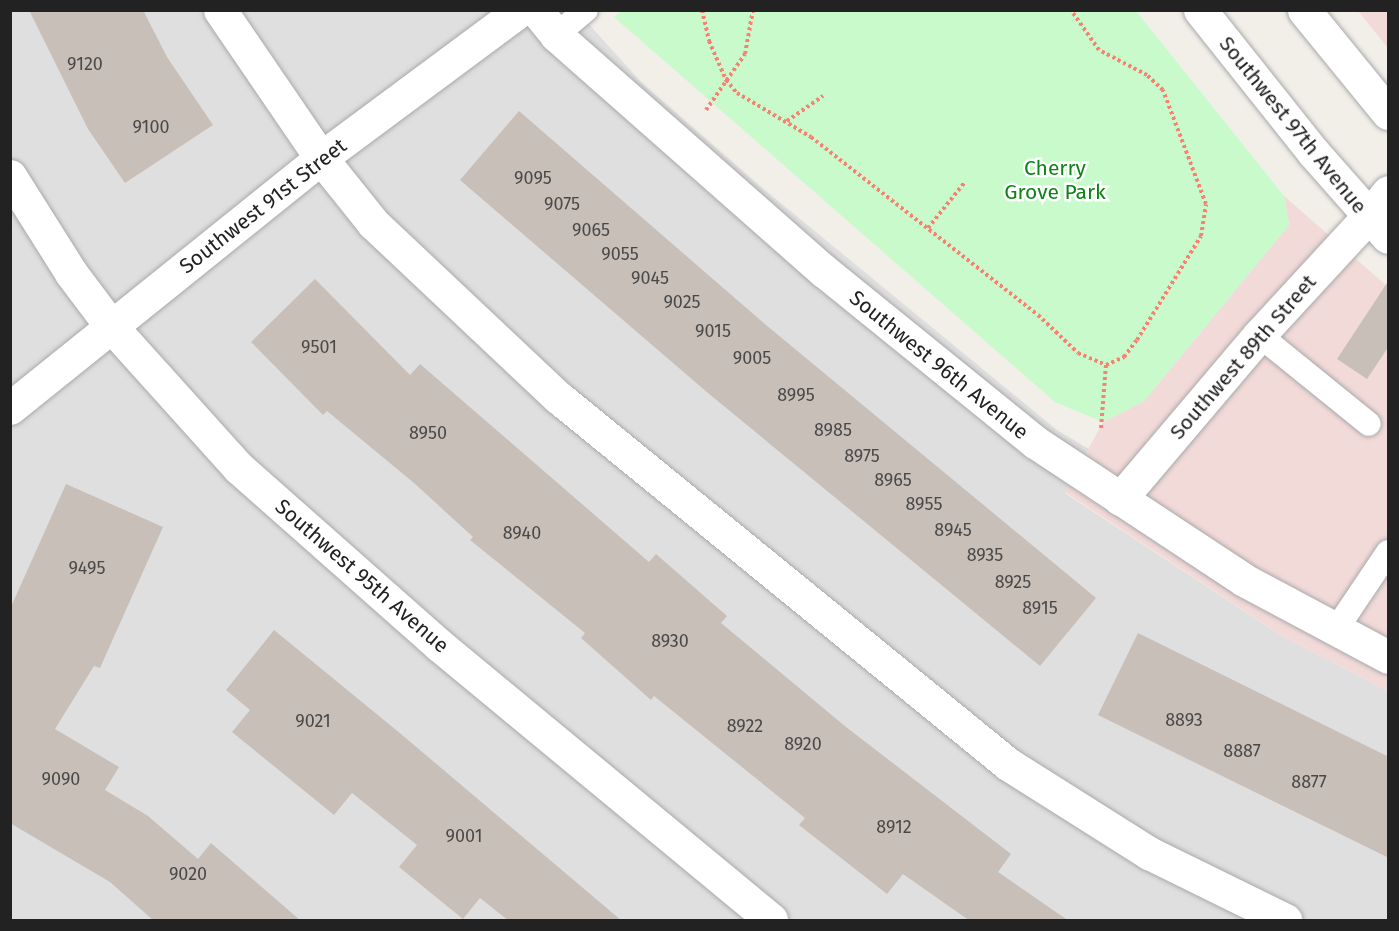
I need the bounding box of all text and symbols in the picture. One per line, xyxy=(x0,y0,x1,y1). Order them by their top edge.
street label: Southwest 97th Avenue xyxy=(1214,31,1372,219)
house number: 9120 xyxy=(67,53,103,75)
house number: 9100 xyxy=(133,116,169,138)
street label: Southwest 91st Street xyxy=(175,133,351,279)
park label: Cherry Grove Park xyxy=(1004,155,1106,205)
house number: 9095 xyxy=(514,167,552,189)
house number: 9075 xyxy=(544,193,580,215)
house number: 9065 xyxy=(572,219,610,241)
house number: 9055 xyxy=(601,243,639,265)
house number: 9045 xyxy=(631,267,669,289)
street label: Southwest 89th Street xyxy=(1165,270,1321,444)
street label: Southwest 96th Avenue xyxy=(845,285,1033,445)
house number: 9025 xyxy=(663,291,701,313)
house number: 9015 xyxy=(695,320,731,342)
house number: 9501 xyxy=(301,336,337,358)
house number: 9005 xyxy=(733,347,771,369)
house number: 8995 xyxy=(777,384,815,406)
house number: 8985 xyxy=(814,419,852,441)
house number: 8950 xyxy=(409,422,447,444)
house number: 8975 xyxy=(844,445,880,467)
house number: 8965 xyxy=(874,469,912,491)
house number: 8955 xyxy=(905,493,943,515)
street label: Southwest 95th Avenue xyxy=(270,494,454,658)
house number: 8945 xyxy=(934,519,972,541)
house number: 8940 xyxy=(503,522,541,544)
house number: 8935 xyxy=(967,544,1003,566)
house number: 9495 xyxy=(69,557,105,579)
house number: 8925 xyxy=(995,571,1031,593)
house number: 8915 xyxy=(1022,597,1058,619)
house number: 8930 xyxy=(651,630,689,652)
house number: 8893 xyxy=(1165,709,1203,731)
house number: 9021 xyxy=(295,710,331,732)
house number: 8922 xyxy=(727,715,763,737)
house number: 8920 xyxy=(784,733,822,755)
house number: 8887 xyxy=(1223,740,1261,762)
house number: 9090 xyxy=(42,768,80,790)
house number: 8877 xyxy=(1291,771,1327,793)
house number: 8912 xyxy=(876,816,912,838)
house number: 9001 xyxy=(446,825,482,847)
house number: 9020 xyxy=(169,863,207,885)

